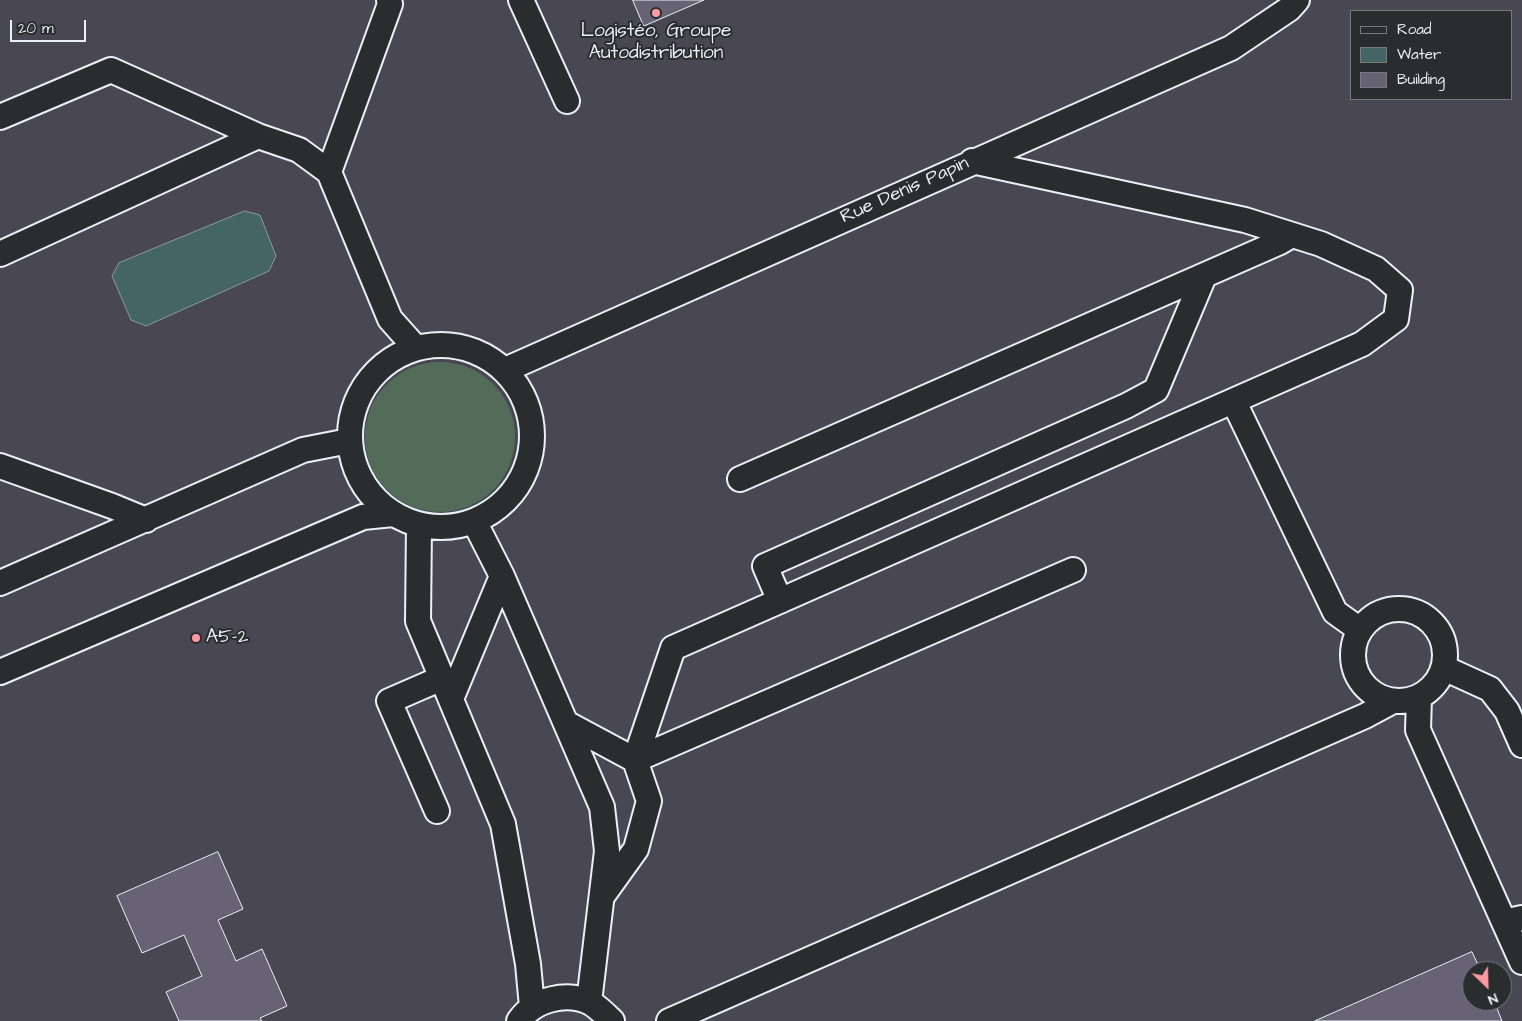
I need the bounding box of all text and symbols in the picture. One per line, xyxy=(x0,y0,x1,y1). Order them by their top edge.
marker: Logistéo, Groupe Autodistribution xyxy=(650,7,662,19)
scale bar xyxy=(12,10,89,42)
legend xyxy=(1350,10,1512,100)
text: 20 m xyxy=(18,18,54,39)
text: Road xyxy=(1397,19,1431,40)
place label: Logistéo, Groupe Autodistribution xyxy=(581,21,731,65)
text: Water xyxy=(1397,44,1441,65)
text: Building xyxy=(1397,69,1445,90)
street label: Rue Denis Papin xyxy=(837,153,973,229)
place label: A5-2 xyxy=(206,627,248,649)
marker: A5-2 xyxy=(190,632,202,644)
north arrow xyxy=(1462,961,1512,1011)
text: N xyxy=(1485,988,1501,1010)

